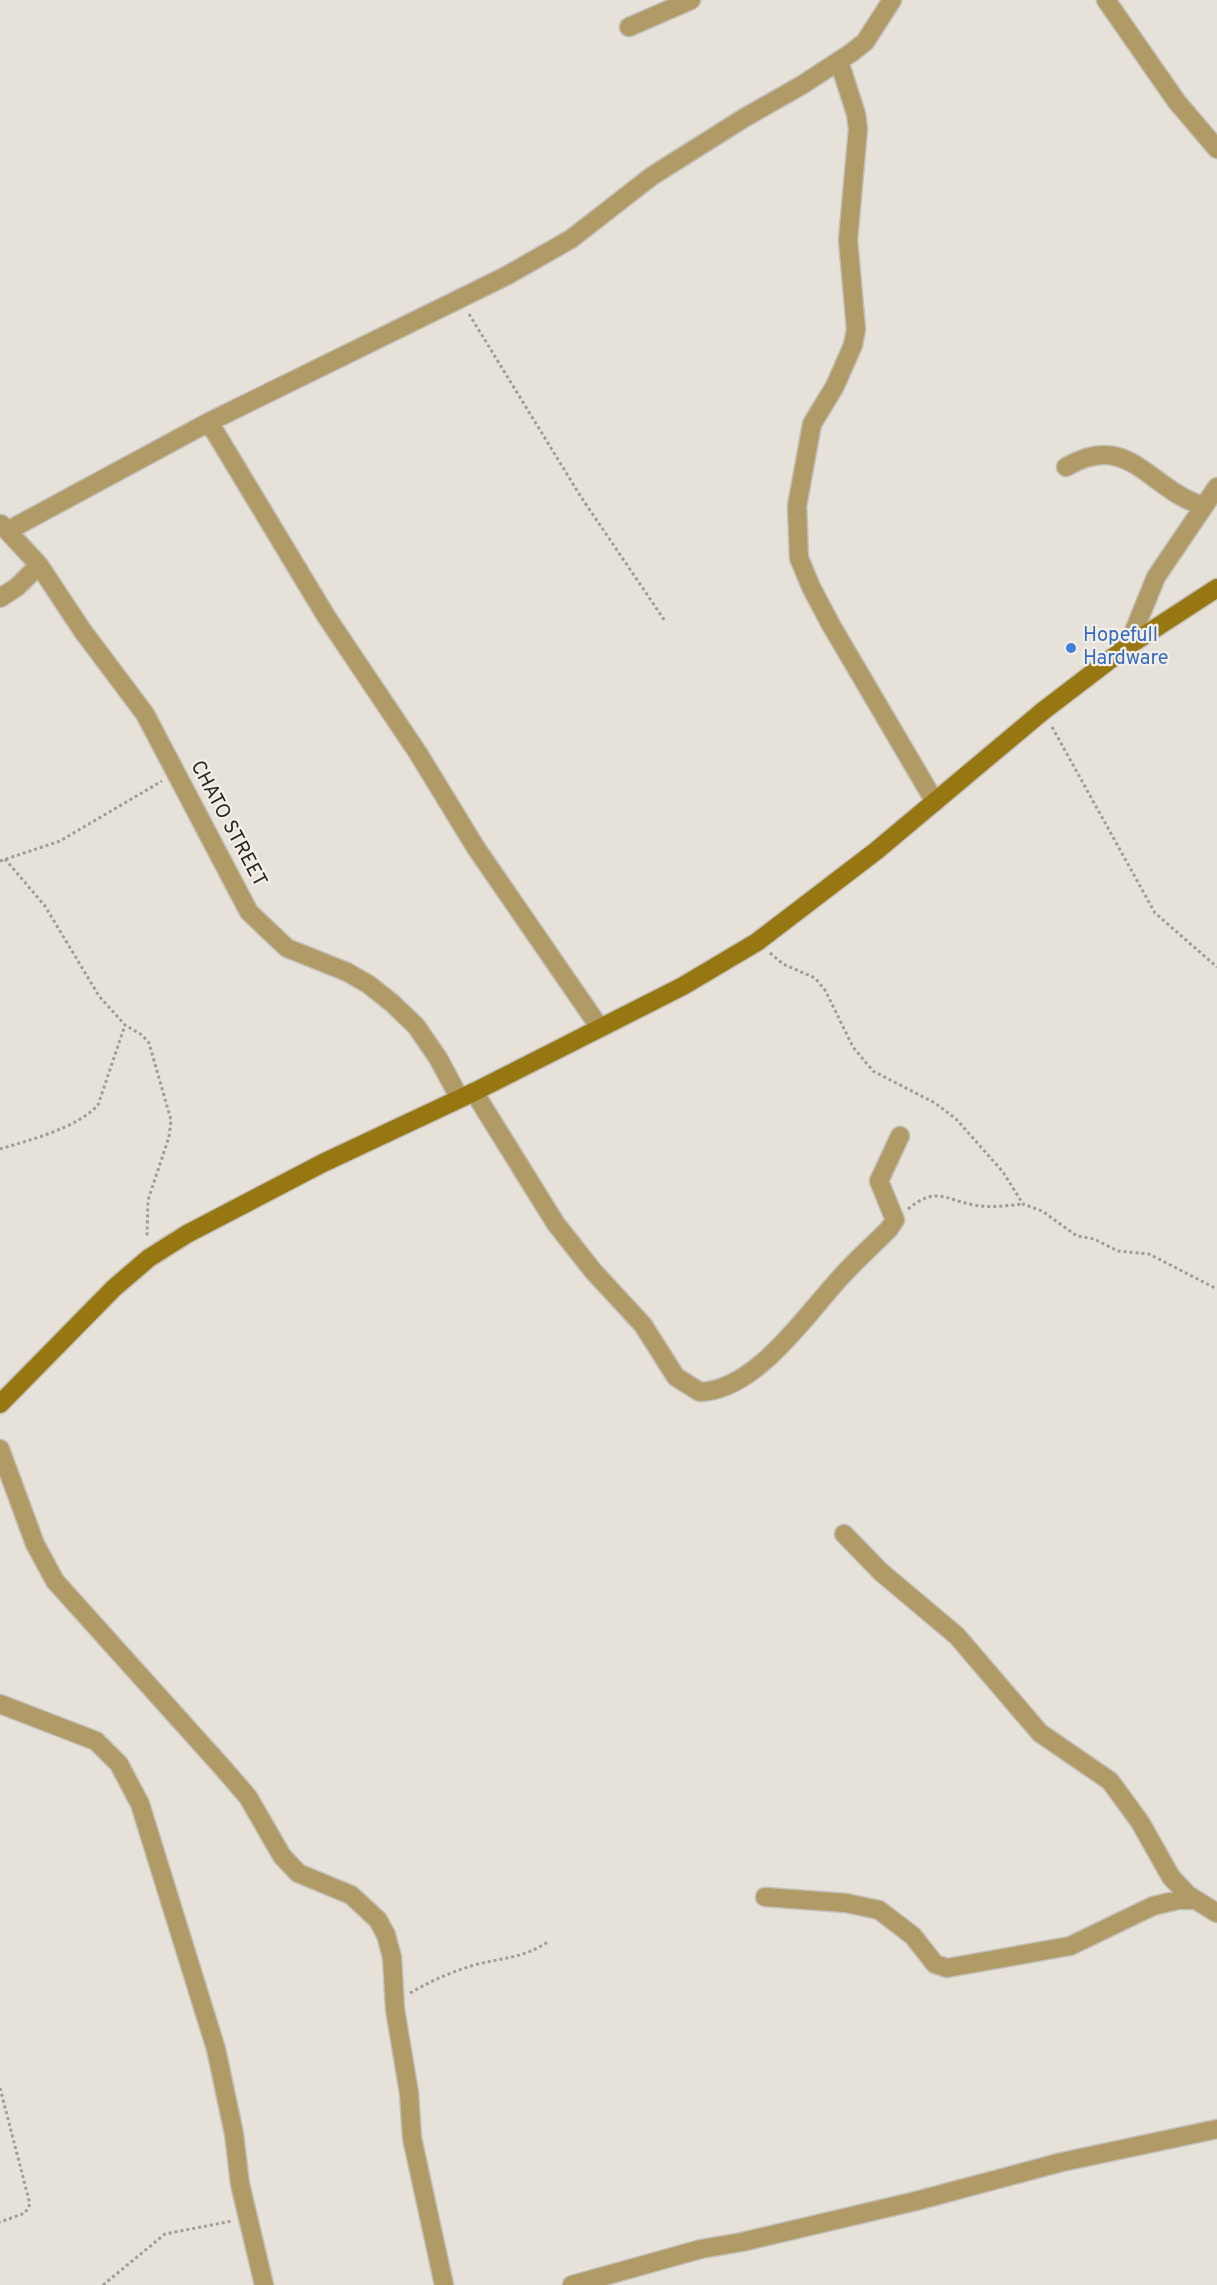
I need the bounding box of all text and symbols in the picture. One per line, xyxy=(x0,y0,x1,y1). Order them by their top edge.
place label: Hopefull Hardware xyxy=(1083,623,1169,672)
marker: Hopefull Hardware xyxy=(1064,641,1078,655)
street label: CHATO STREET xyxy=(184,756,272,892)

